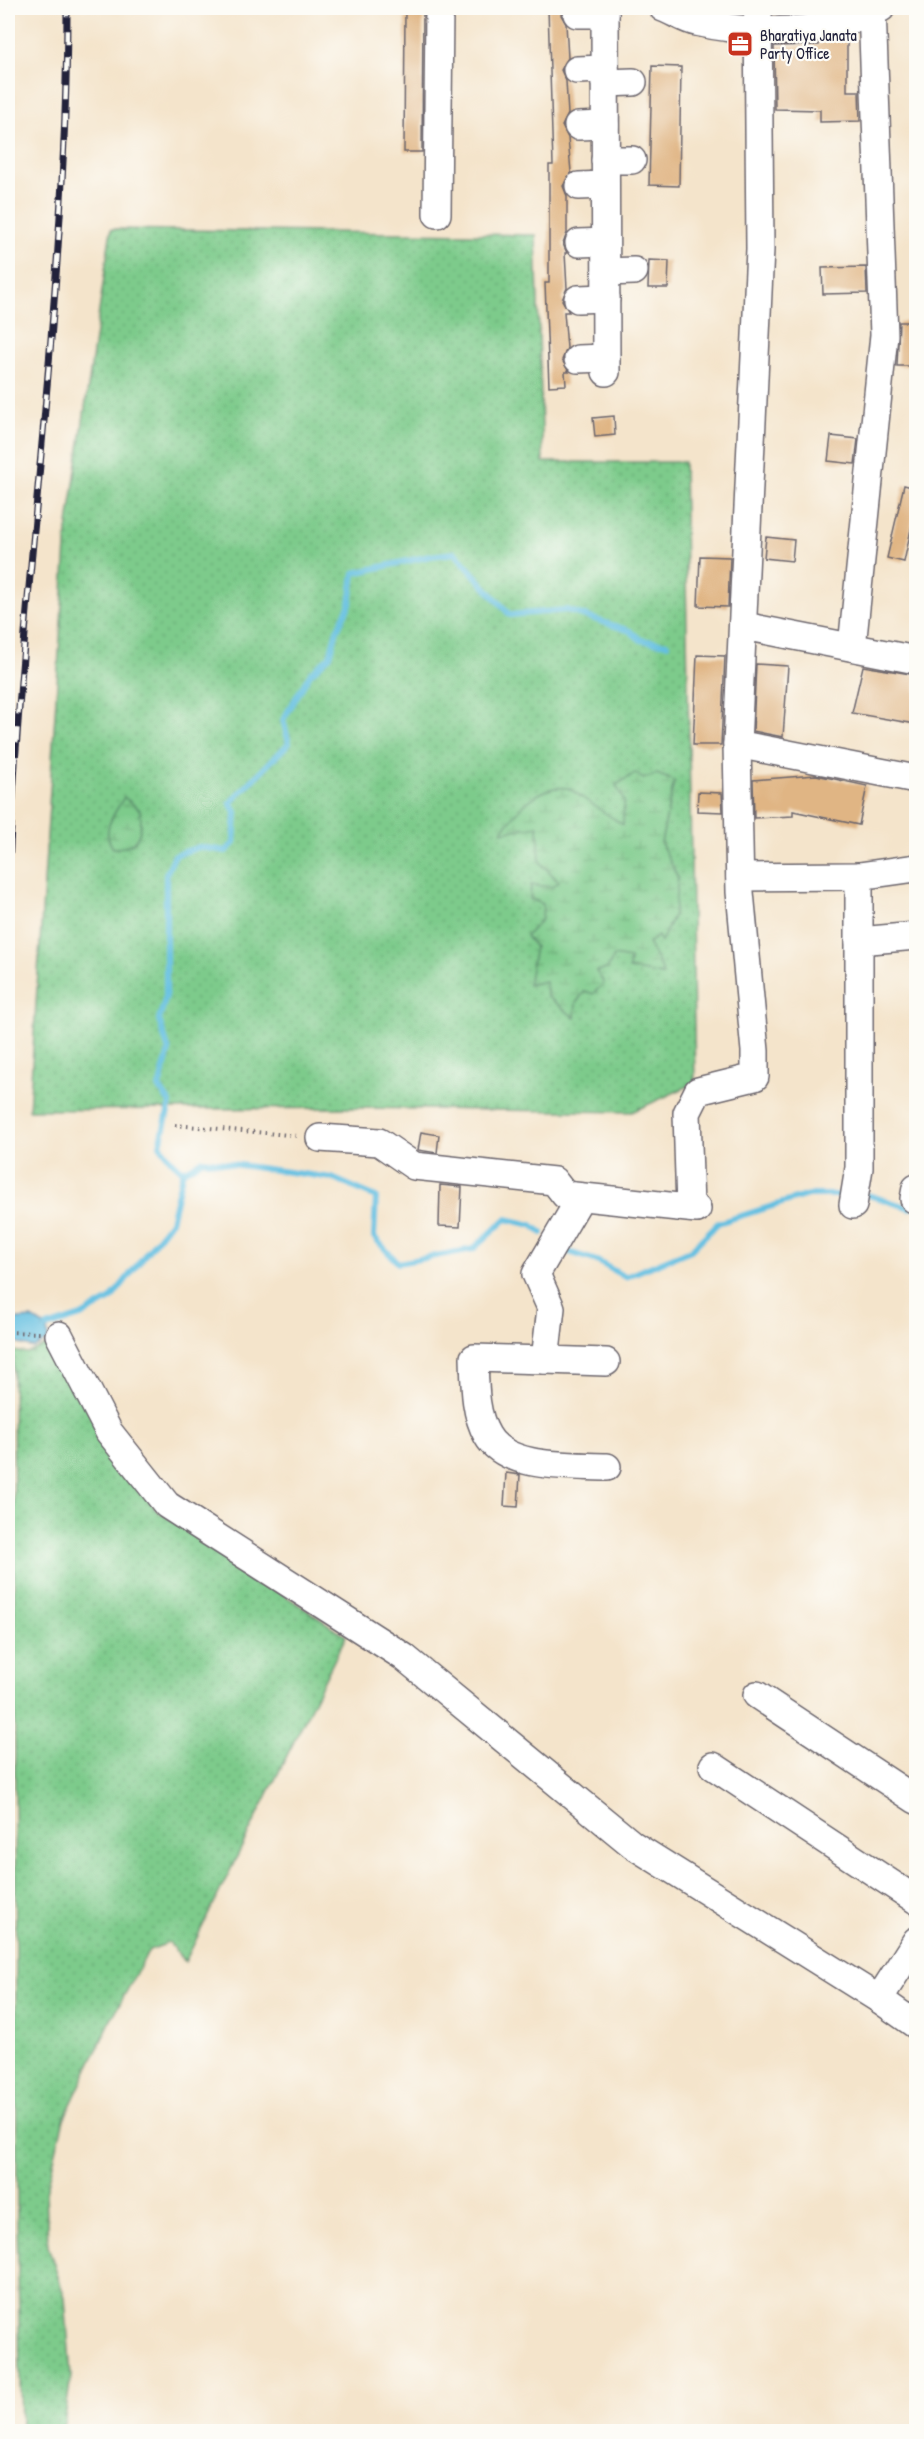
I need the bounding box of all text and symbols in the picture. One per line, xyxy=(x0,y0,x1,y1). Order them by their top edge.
place label: Bharatiya Janata Party Office xyxy=(760,24,857,64)
office icon: Bharatiya Janata Party Office xyxy=(725,29,755,59)

